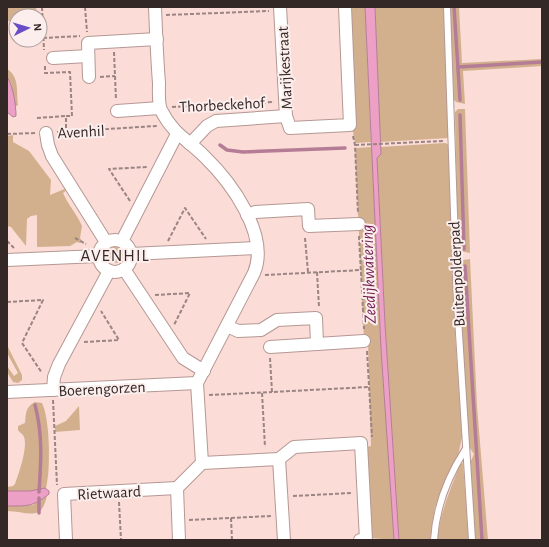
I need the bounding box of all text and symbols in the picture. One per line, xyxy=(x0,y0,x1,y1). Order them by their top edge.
north arrow xyxy=(8,8,48,48)
text: N xyxy=(32,23,43,31)
street label: Marijkestraat xyxy=(275,26,296,110)
street label: Thorbeckehof xyxy=(179,95,266,115)
street label: Avenhil xyxy=(57,123,105,141)
street label: Buitenpolderpad xyxy=(446,221,468,327)
water label: Zeedijkwatering xyxy=(358,224,380,324)
district label: AVENHIL xyxy=(80,247,150,264)
street label: Boerengorzen xyxy=(58,379,146,399)
street label: Rietwaard xyxy=(77,483,141,503)

